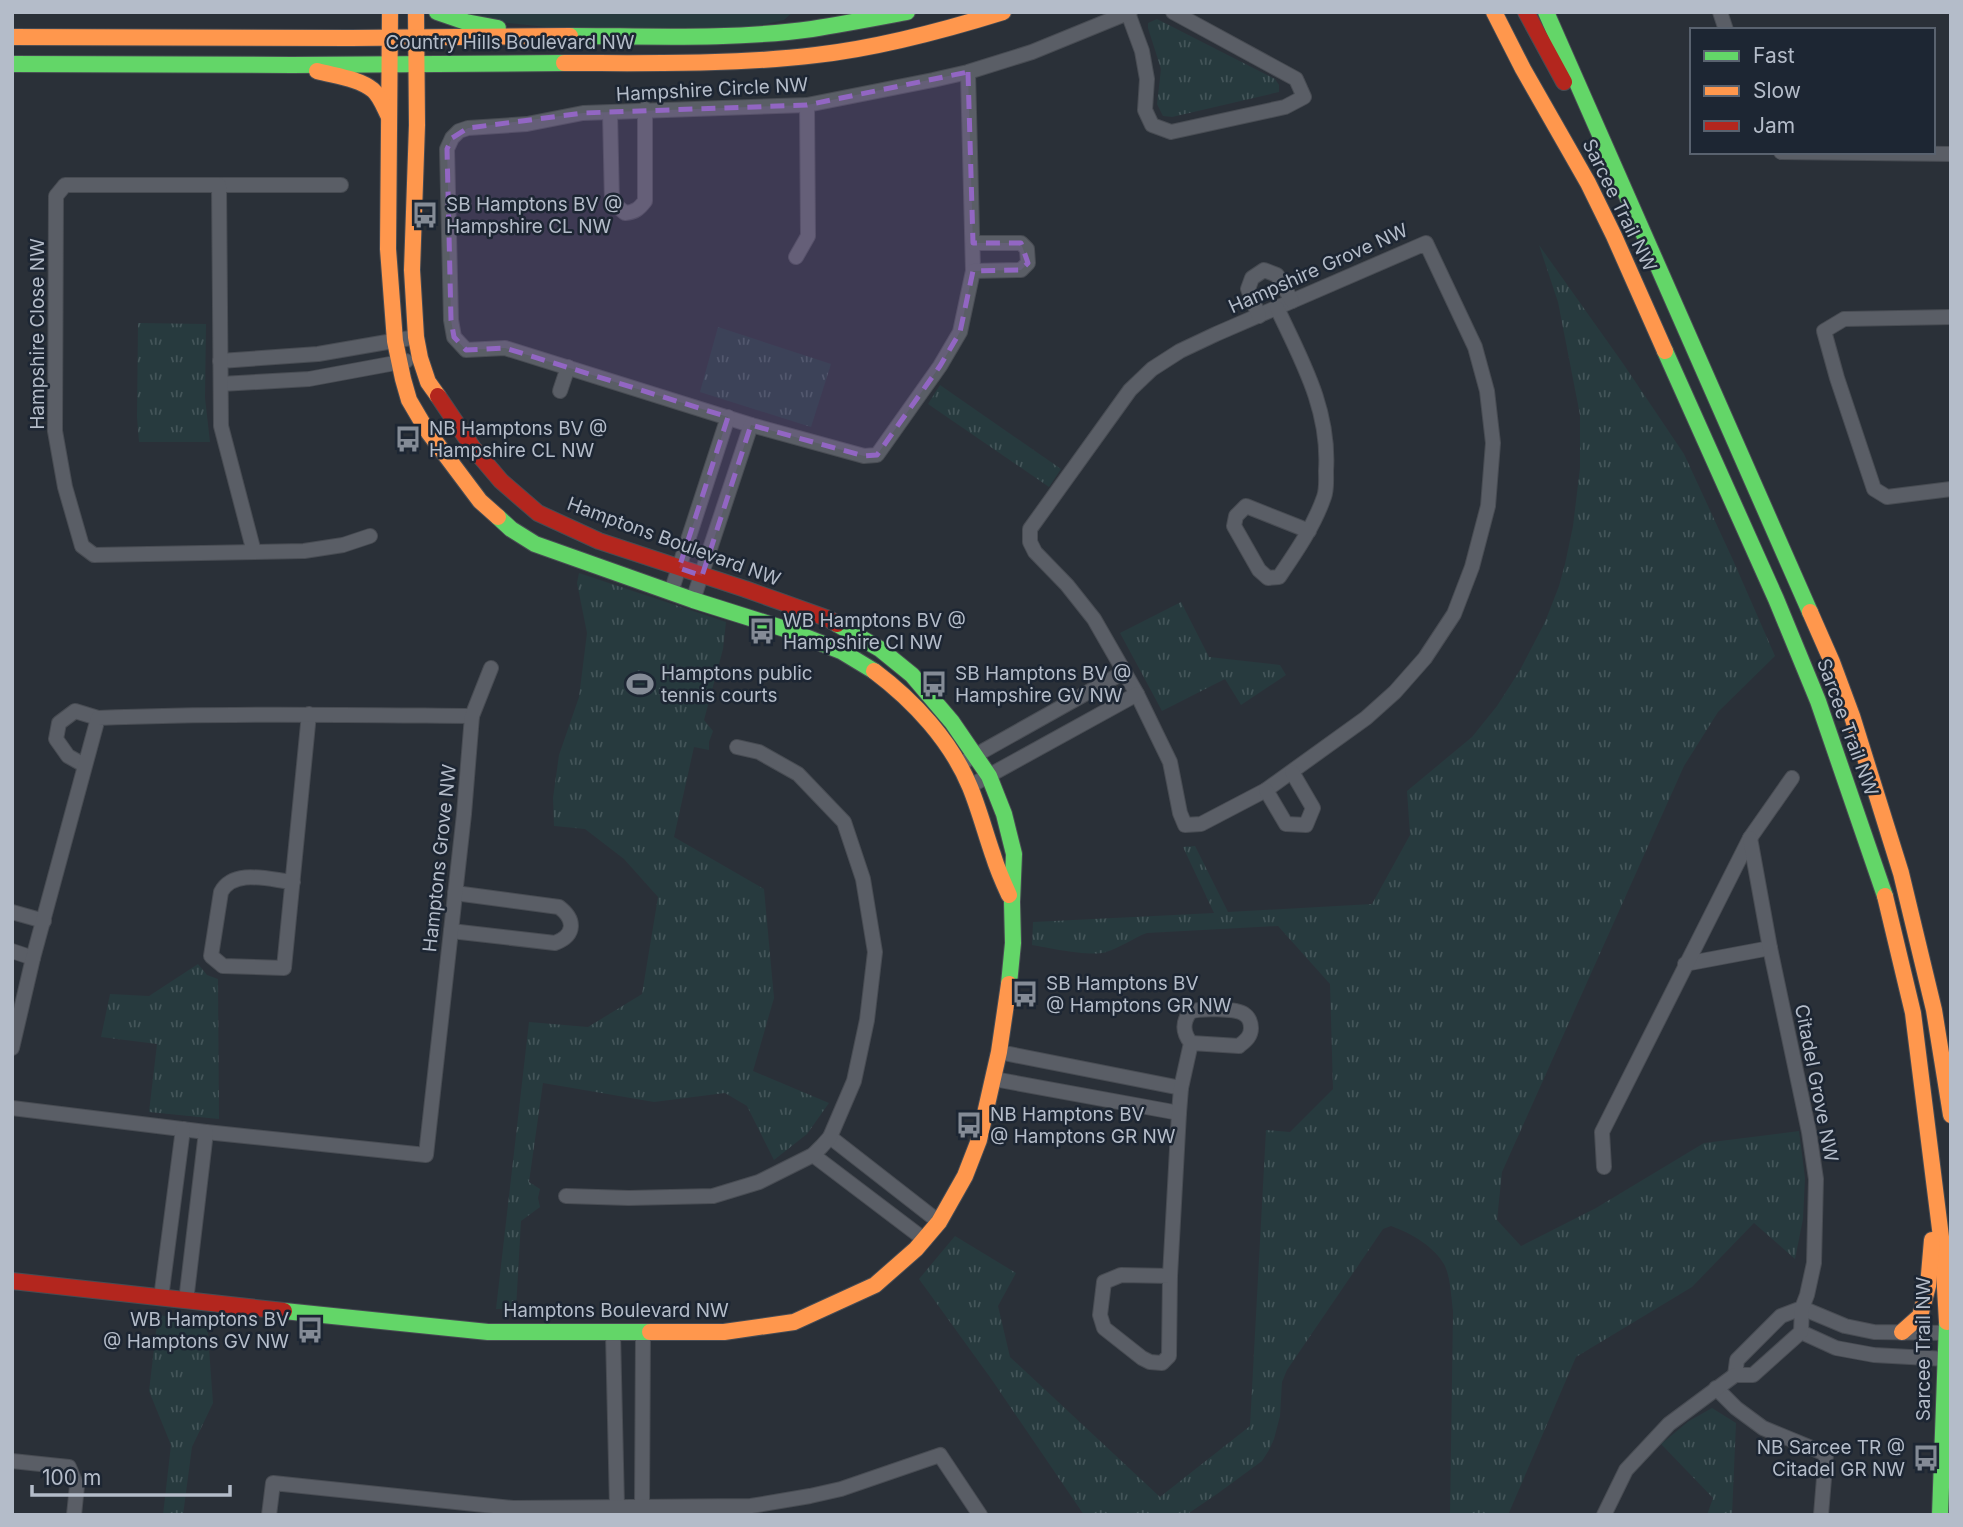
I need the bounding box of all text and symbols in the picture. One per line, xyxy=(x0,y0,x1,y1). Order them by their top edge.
legend xyxy=(1690,28,1935,154)
street label: Country Hills Boulevard NW xyxy=(385,31,635,54)
text: Fast xyxy=(1753,43,1795,68)
street label: Hampshire Circle NW xyxy=(615,73,809,106)
text: Slow xyxy=(1753,78,1801,103)
text: Jam xyxy=(1753,113,1795,138)
street label: Sarcee Trail NW xyxy=(1578,135,1662,276)
place label: SB Hamptons BV @ Hampshire CL NW xyxy=(446,193,622,238)
bus stop icon: SB Hamptons BV @ Hampshire CL NW xyxy=(410,200,440,230)
street label: Hampshire Grove NW xyxy=(1225,218,1412,318)
street label: Hampshire Close NW xyxy=(26,238,49,430)
place label: NB Hamptons BV @ Hampshire CL NW xyxy=(429,417,607,462)
bus stop icon: NB Hamptons BV @ Hampshire CL NW xyxy=(393,424,423,454)
street label: Hamptons Boulevard NW xyxy=(564,492,784,591)
place label: WB Hamptons BV @ Hampshire CI NW xyxy=(783,609,966,654)
bus stop icon: WB Hamptons BV @ Hampshire CI NW xyxy=(747,616,777,646)
street label: Sarcee Trail NW xyxy=(1812,655,1883,799)
place label: Hamptons public tennis courts xyxy=(661,662,813,707)
place label: SB Hamptons BV @ Hampshire GV NW xyxy=(955,662,1131,707)
sports icon: Hamptons public tennis courts xyxy=(625,669,655,699)
bus stop icon: SB Hamptons BV @ Hampshire GV NW xyxy=(919,669,949,699)
street label: Hamptons Grove NW xyxy=(418,763,461,953)
place label: SB Hamptons BV @ Hamptons GR NW xyxy=(1046,972,1232,1017)
bus stop icon: SB Hamptons BV @ Hamptons GR NW xyxy=(1010,979,1040,1009)
street label: Citadel Grove NW xyxy=(1790,1002,1843,1164)
place label: NB Hamptons BV @ Hamptons GR NW xyxy=(990,1103,1176,1148)
bus stop icon: NB Hamptons BV @ Hamptons GR NW xyxy=(954,1110,984,1140)
street label: Sarcee Trail NW xyxy=(1912,1276,1935,1421)
street label: Hamptons Boulevard NW xyxy=(503,1299,729,1322)
place label: WB Hamptons BV @ Hamptons GV NW xyxy=(103,1308,289,1353)
bus stop icon: WB Hamptons BV @ Hamptons GV NW xyxy=(295,1315,325,1345)
place label: NB Sarcee TR @ Citadel GR NW xyxy=(1757,1436,1905,1481)
bus stop icon: NB Sarcee TR @ Citadel GR NW xyxy=(1911,1443,1941,1473)
scale bar xyxy=(32,1454,229,1498)
text: 100 m xyxy=(42,1465,101,1490)

